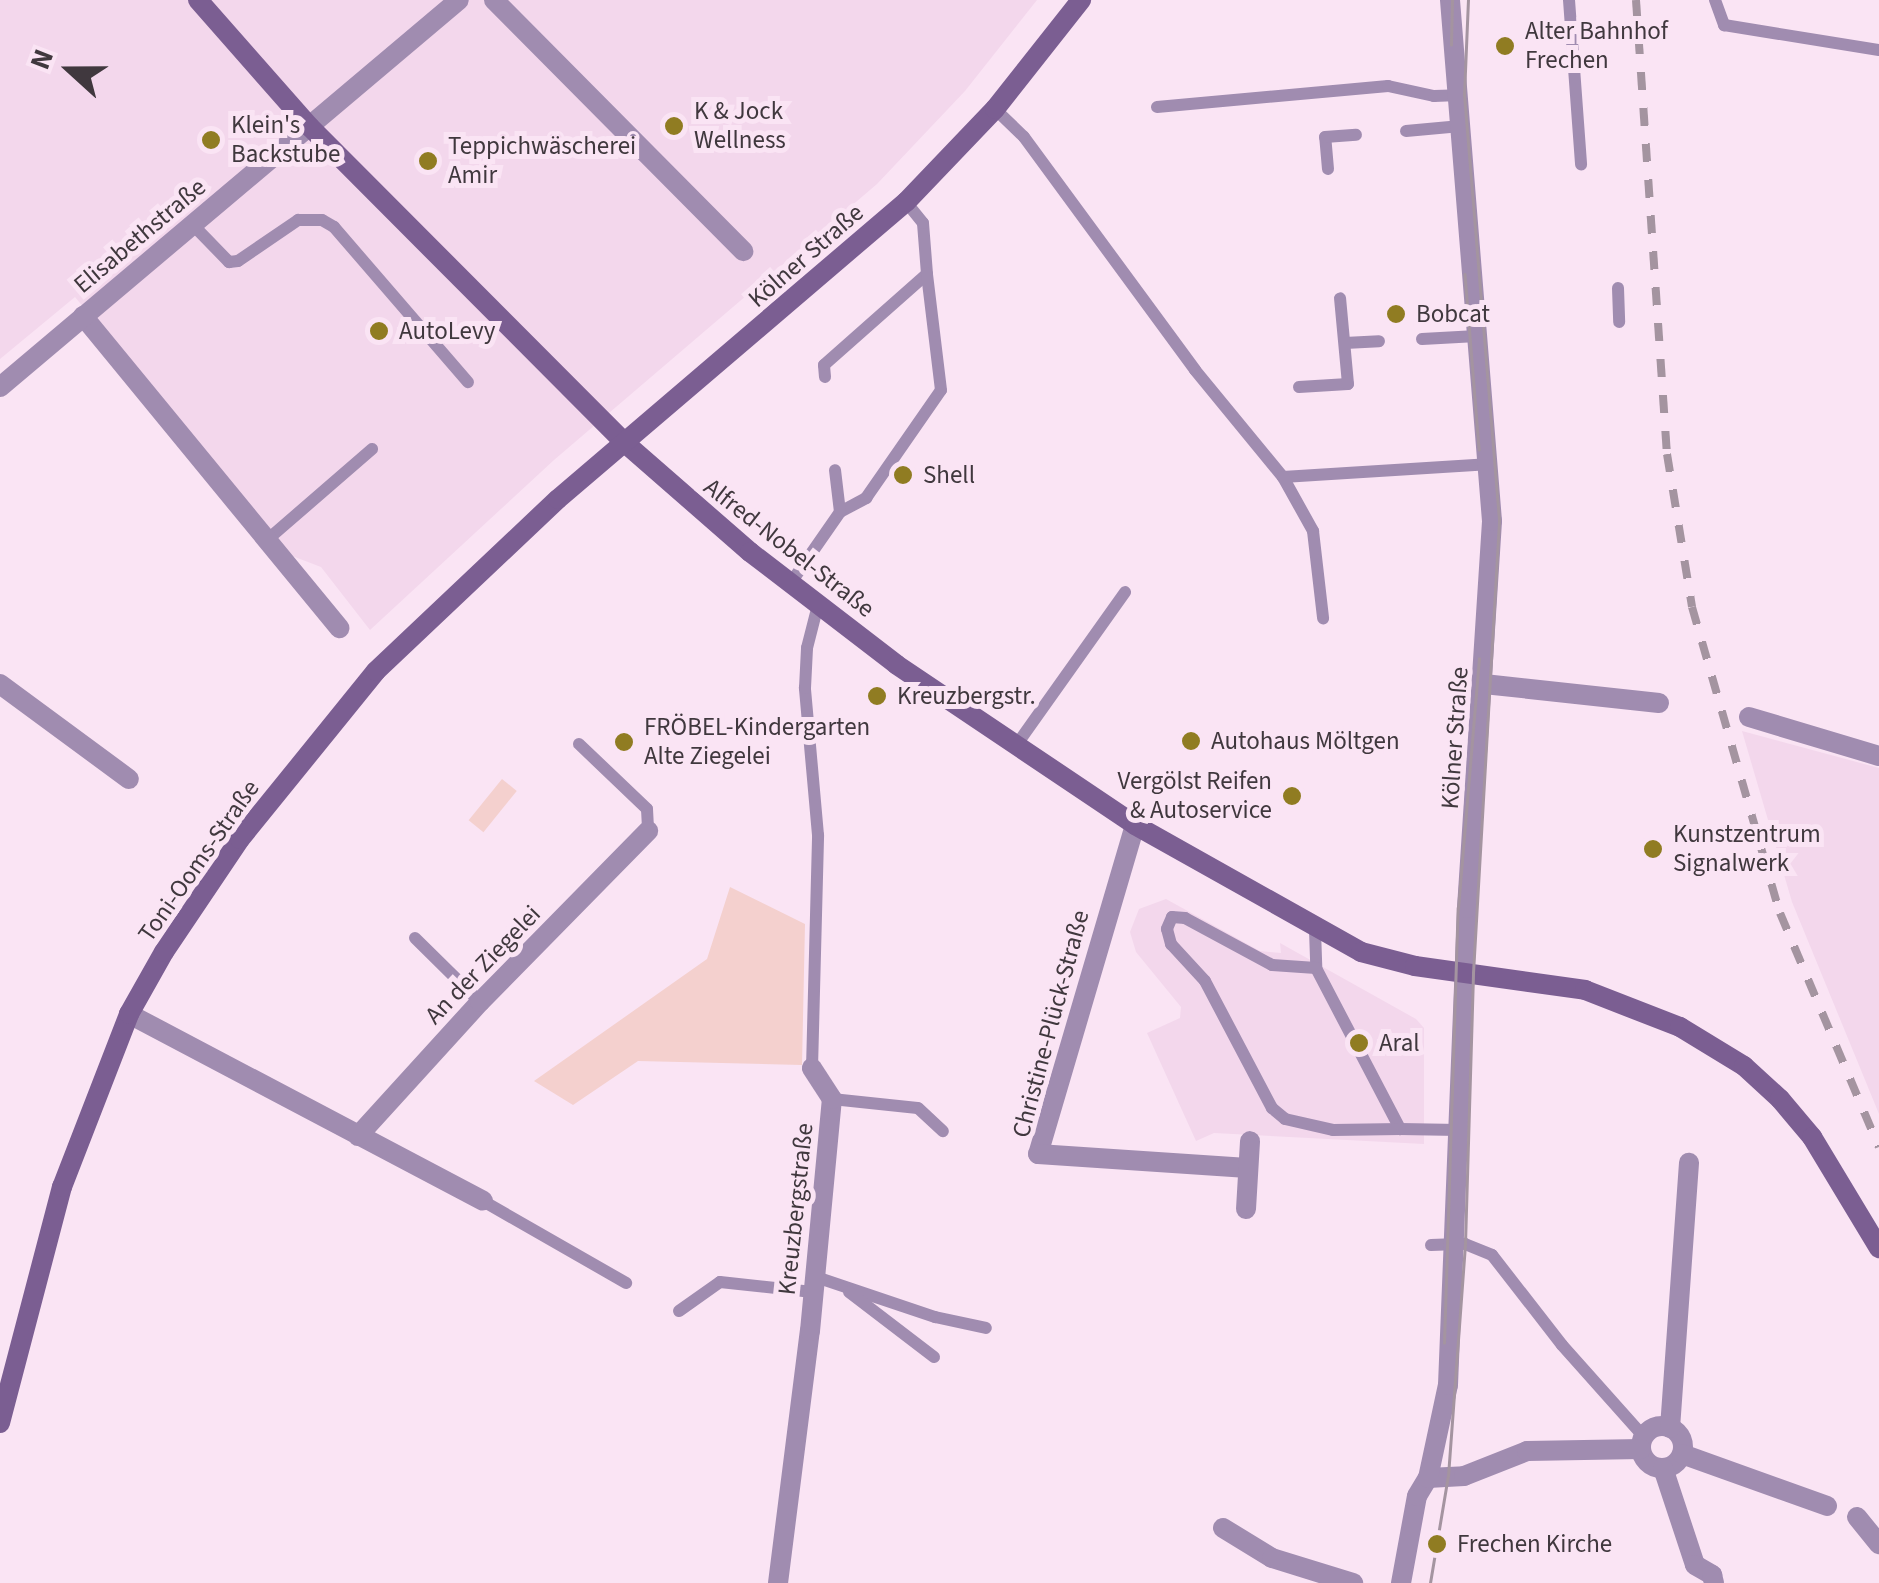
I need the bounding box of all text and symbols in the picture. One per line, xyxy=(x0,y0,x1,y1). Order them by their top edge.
place label: Alter Bahnhof Frechen xyxy=(1525,17,1668,76)
north arrow xyxy=(20,20,120,120)
marker: Alter Bahnhof Frechen xyxy=(1494,35,1516,57)
text: N xyxy=(20,43,64,75)
place label: K & Jock Wellness xyxy=(694,97,786,156)
place label: Klein's Backstube xyxy=(231,111,340,170)
marker: K & Jock Wellness xyxy=(663,115,685,137)
marker: Klein's Backstube xyxy=(200,129,222,151)
place label: Teppichwäscherei Amir xyxy=(448,132,636,191)
marker: Teppichwäscherei Amir xyxy=(417,150,439,172)
street label: Elisabethstraße xyxy=(68,172,212,300)
street label: Kölner Straße xyxy=(742,198,870,314)
place label: Bobcat xyxy=(1416,299,1490,329)
marker: Bobcat xyxy=(1385,303,1407,325)
place label: AutoLevy xyxy=(399,316,495,346)
marker: AutoLevy xyxy=(368,320,390,342)
place label: Shell xyxy=(923,460,975,490)
marker: Shell xyxy=(892,464,914,486)
street label: Alfred-Nobel-Straße xyxy=(698,472,880,624)
street label: Kölner Straße xyxy=(1435,666,1475,810)
place label: Kreuzbergstr. xyxy=(897,681,1036,711)
marker: Kreuzbergstr. xyxy=(866,685,888,707)
place label: FRÖBEL-Kindergarten Alte Ziegelei xyxy=(644,713,870,772)
place label: Autohaus Möltgen xyxy=(1211,726,1400,756)
marker: Autohaus Möltgen xyxy=(1180,730,1202,752)
marker: FRÖBEL-Kindergarten Alte Ziegelei xyxy=(613,731,635,753)
place label: Vergölst Reifen & Autoservice xyxy=(1117,767,1272,826)
street label: Toni-Ooms-Straße xyxy=(132,774,266,948)
marker: Vergölst Reifen & Autoservice xyxy=(1281,785,1303,807)
place label: Kunstzentrum Signalwerk xyxy=(1673,820,1821,879)
marker: Kunstzentrum Signalwerk xyxy=(1642,838,1664,860)
street label: An der Ziegelei xyxy=(419,899,547,1031)
street label: Christine-Plück-Straße xyxy=(1006,907,1096,1141)
place label: Aral xyxy=(1379,1028,1420,1058)
marker: Aral xyxy=(1348,1032,1370,1054)
street label: Kreuzbergstraße xyxy=(772,1122,820,1296)
place label: Frechen Kirche xyxy=(1457,1529,1612,1559)
marker: Frechen Kirche xyxy=(1426,1533,1448,1555)

